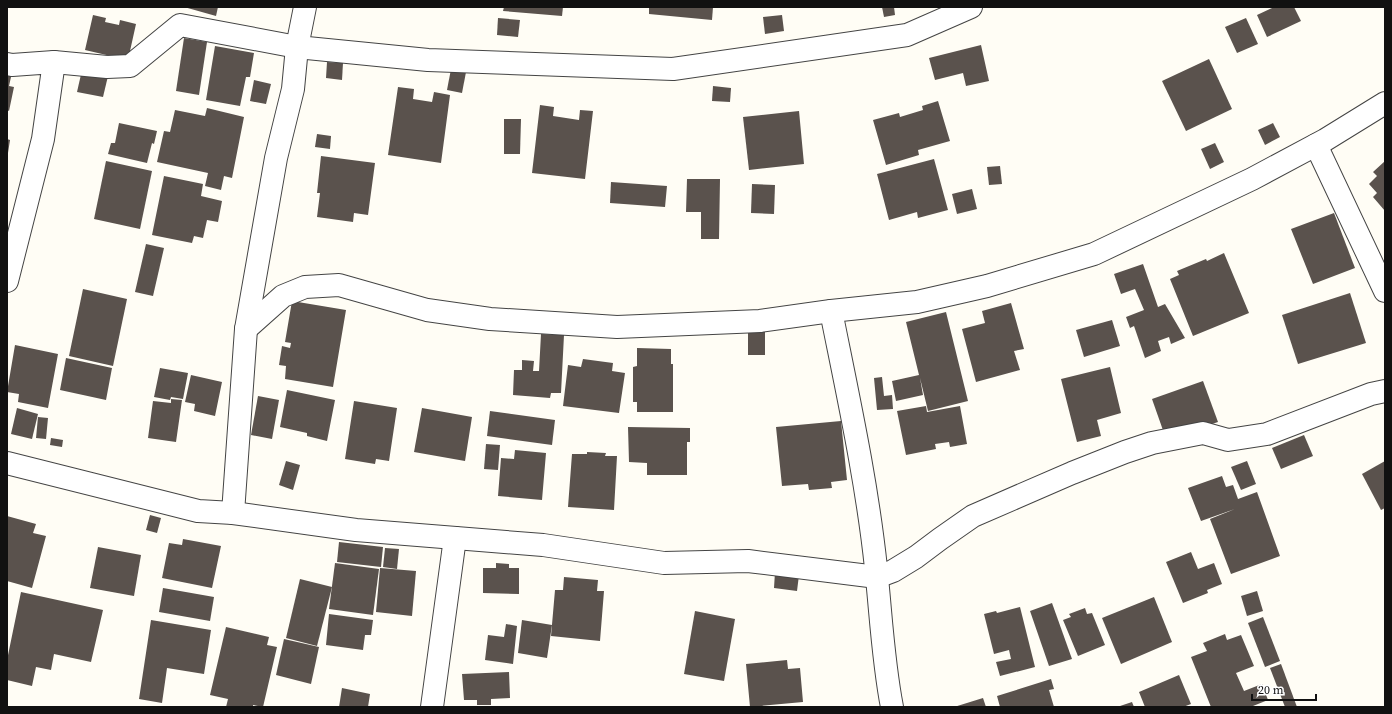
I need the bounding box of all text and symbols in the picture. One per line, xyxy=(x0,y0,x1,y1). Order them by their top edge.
scale bar xyxy=(1252,676,1316,702)
text: 20 m xyxy=(1258,682,1284,698)

